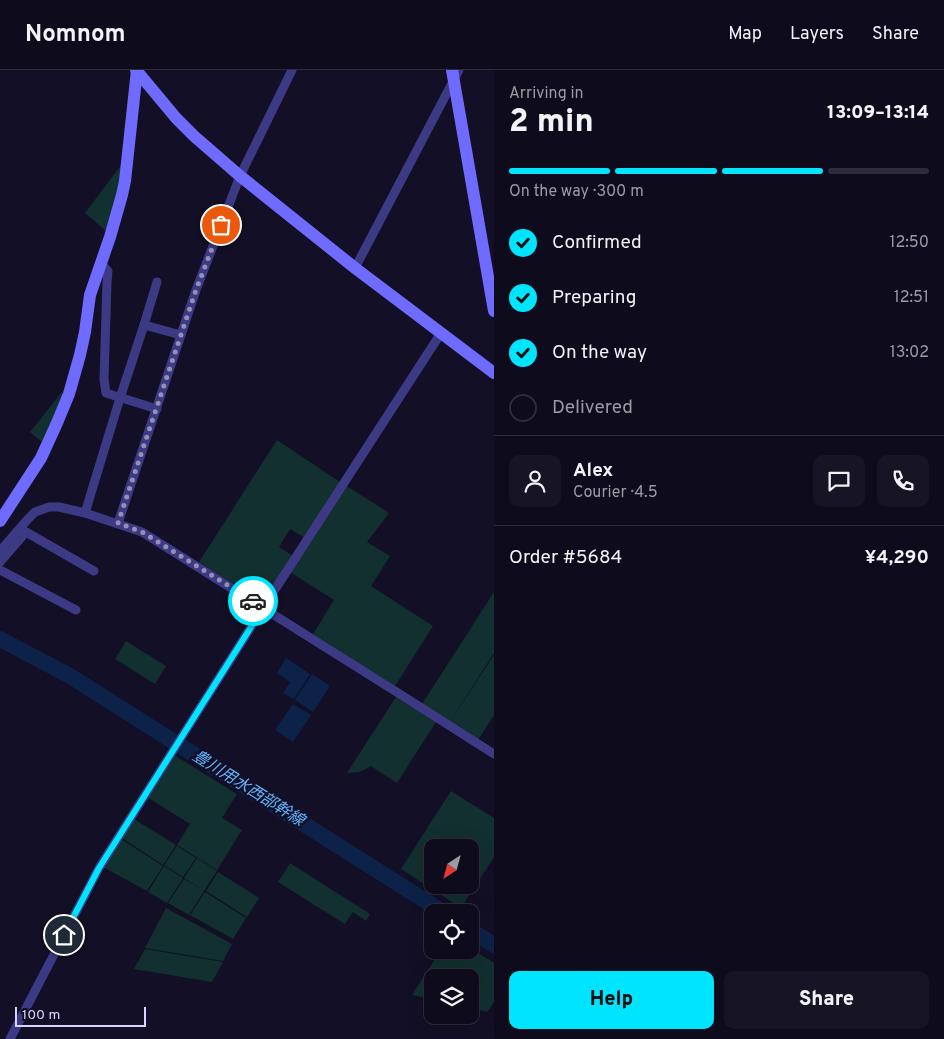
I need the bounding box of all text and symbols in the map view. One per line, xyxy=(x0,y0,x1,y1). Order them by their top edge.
text: Nomnom xyxy=(25,20,125,50)
text: Map xyxy=(728,23,762,46)
text: Layers xyxy=(790,23,844,46)
text: Share xyxy=(872,23,919,46)
text: Arriving in xyxy=(509,84,584,104)
text: 13:09–13:14 xyxy=(827,101,929,125)
text: 2 min xyxy=(509,103,594,143)
text: On the way · 300 m xyxy=(509,182,644,202)
pin xyxy=(200,204,242,246)
icon: bag xyxy=(207,211,235,239)
icon: check xyxy=(509,229,537,257)
text: Confirmed xyxy=(552,231,642,255)
text: 12:50 xyxy=(889,233,929,253)
icon: check xyxy=(509,284,537,312)
text: Preparing xyxy=(552,286,636,310)
text: 12:51 xyxy=(894,288,929,308)
icon: check xyxy=(509,339,537,367)
text: On the way xyxy=(552,341,647,365)
text: 13:02 xyxy=(890,343,929,363)
text: Delivered xyxy=(552,396,633,420)
button: person xyxy=(509,455,561,507)
button: chat xyxy=(813,455,865,507)
button: phone xyxy=(877,455,929,507)
text: Alex xyxy=(573,459,613,483)
text: Courier · 4.5 xyxy=(573,483,658,503)
text: Order #5684 xyxy=(509,546,622,570)
text: ¥4,290 xyxy=(865,546,929,570)
courier xyxy=(228,576,278,626)
icon: car xyxy=(239,587,267,615)
water label: 豊川用水西部幹線 xyxy=(188,747,309,832)
north arrow xyxy=(424,839,479,894)
map controls xyxy=(424,839,479,1024)
button: locate xyxy=(424,904,479,959)
pin xyxy=(43,914,85,956)
icon: home xyxy=(50,921,78,949)
button: layers xyxy=(424,969,479,1024)
button: Help xyxy=(509,971,714,1029)
button: Share xyxy=(724,971,929,1029)
scale bar xyxy=(15,1004,146,1027)
text: 100 m xyxy=(22,1007,60,1024)

